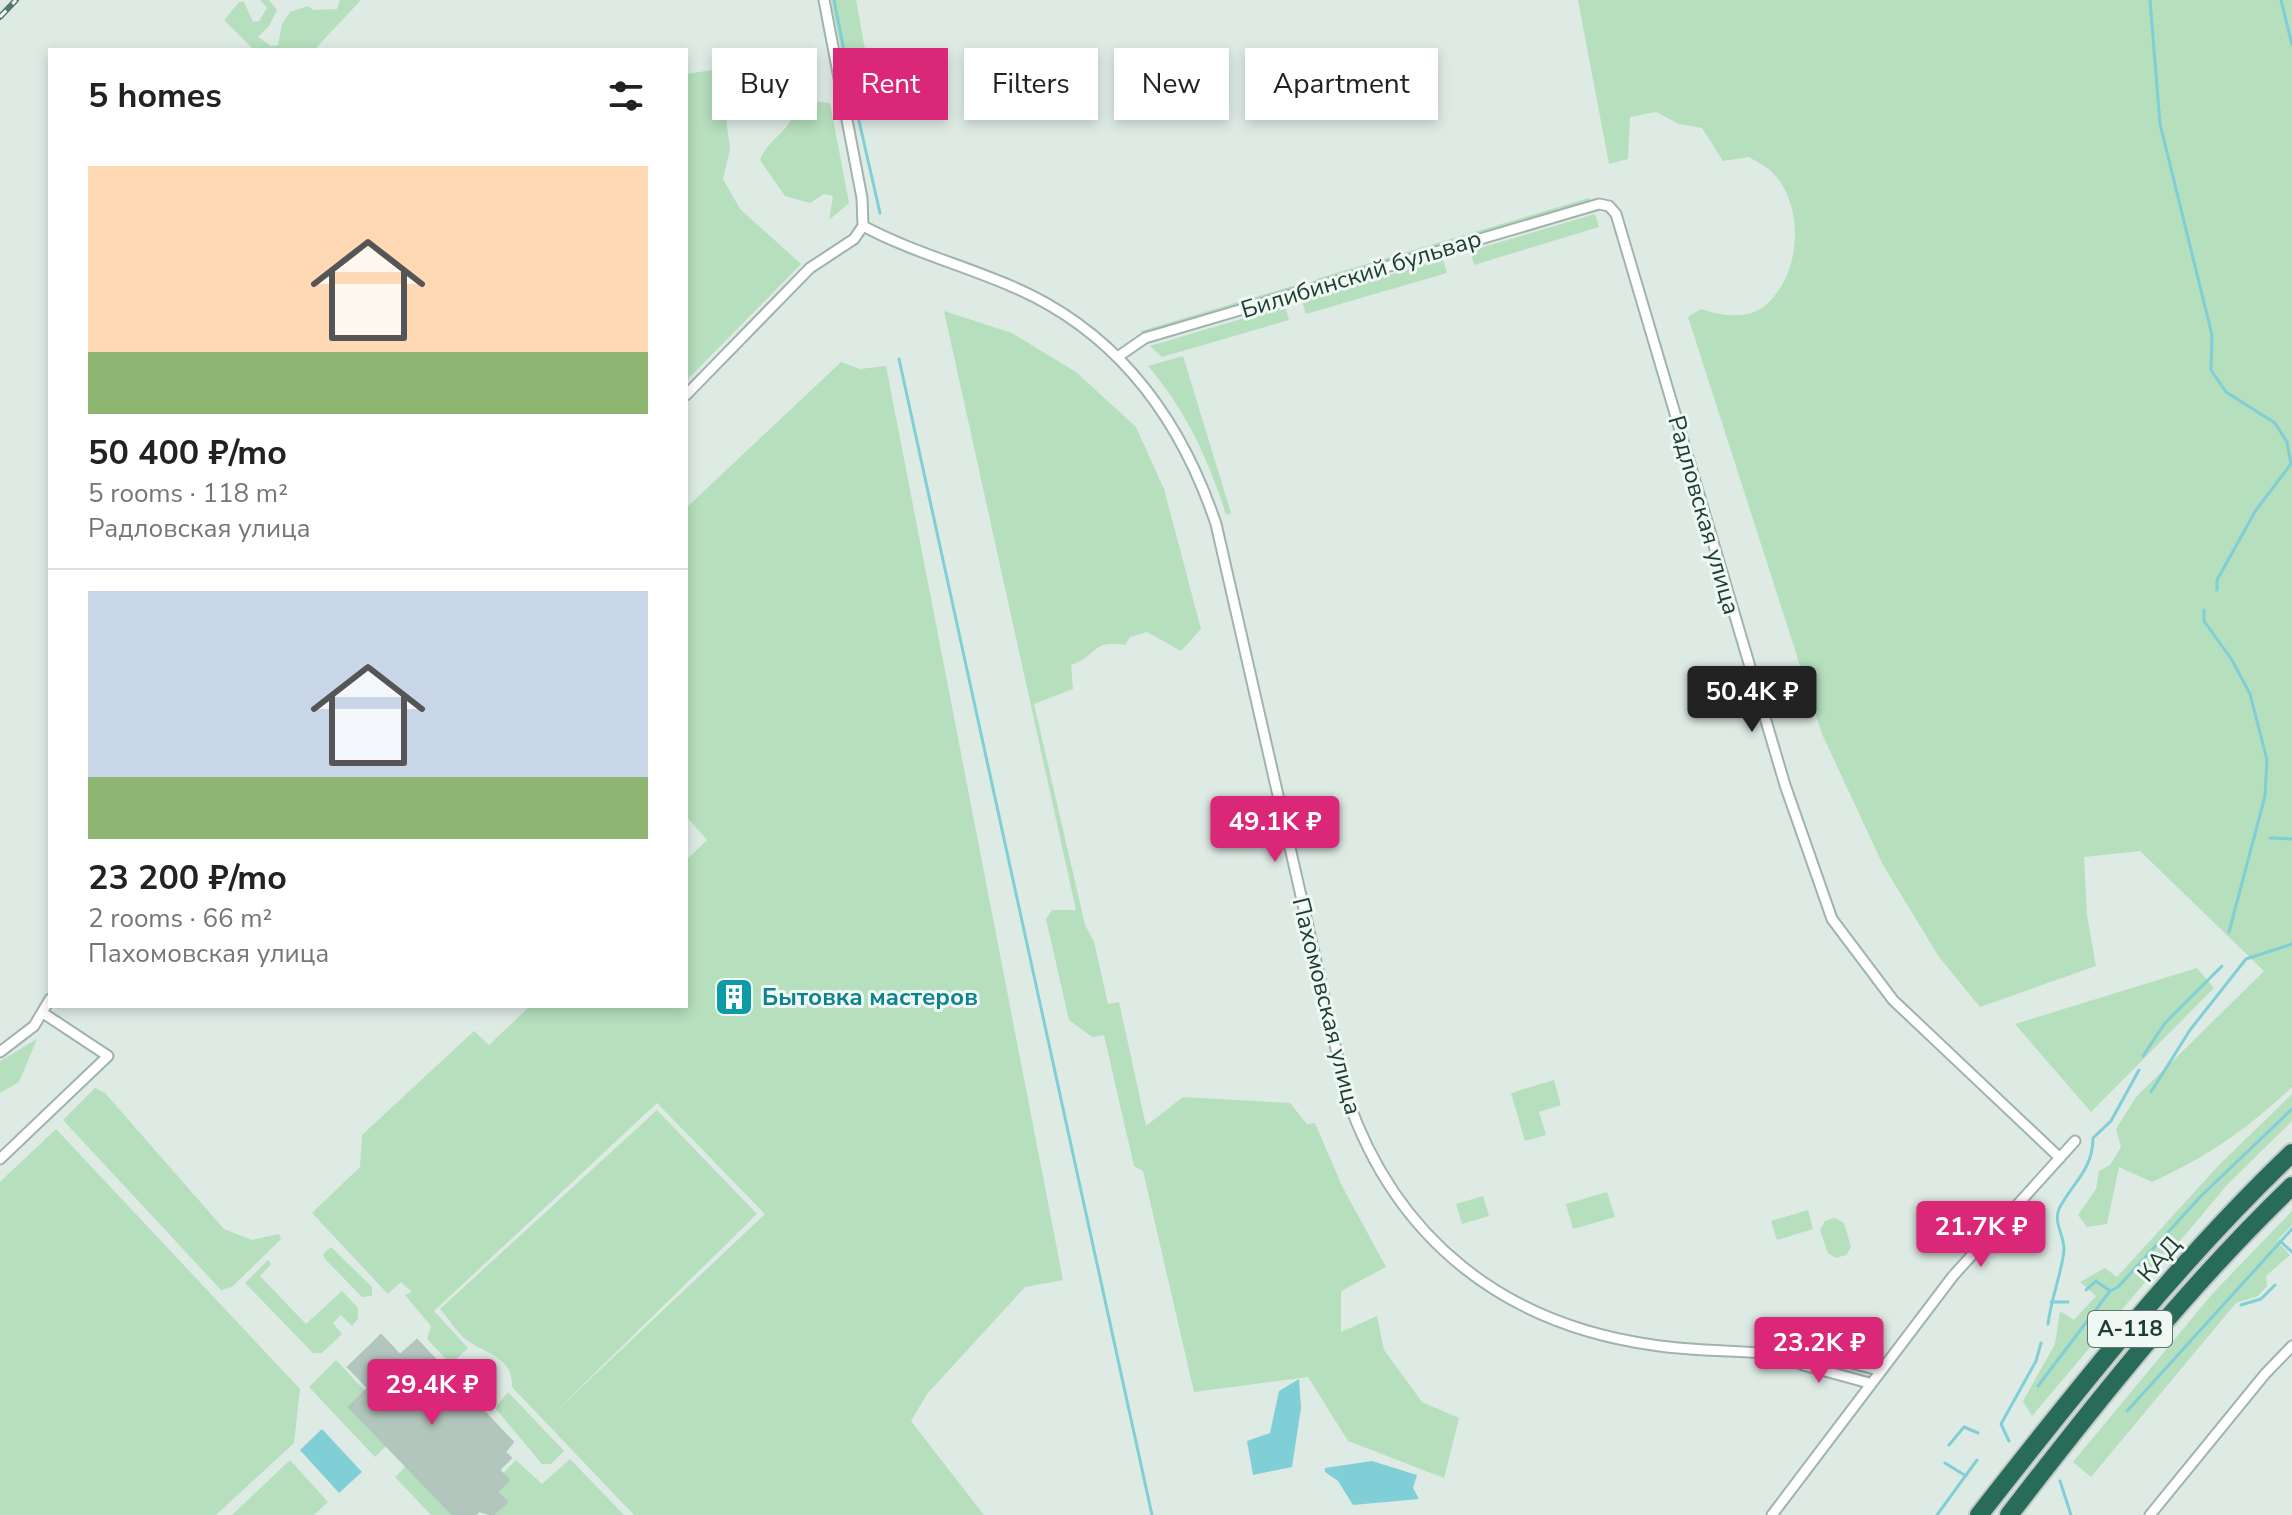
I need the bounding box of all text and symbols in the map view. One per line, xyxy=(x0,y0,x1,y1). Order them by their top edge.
chip: Buy xyxy=(712,48,817,120)
chip: Rent xyxy=(833,48,948,120)
chip: Filters xyxy=(964,48,1098,120)
chip: New xyxy=(1114,48,1229,120)
chip: Apartment xyxy=(1245,48,1438,120)
text: 5 homes xyxy=(88,73,222,119)
icon: filters xyxy=(604,74,648,118)
icon: home xyxy=(296,218,440,362)
street label: Билибинский бульвар xyxy=(1237,222,1485,326)
street label: Радловская улица xyxy=(1660,412,1748,618)
text: 50 400 ₽/mo xyxy=(88,430,287,476)
text: 5 rooms · 118 m² xyxy=(88,476,288,511)
text: Радловская улица xyxy=(88,511,311,546)
icon: home xyxy=(296,643,440,787)
pin: 50.4K ₽ xyxy=(1678,666,1826,734)
text: 50.4K ₽ xyxy=(1705,674,1799,709)
pin: 49.1K ₽ xyxy=(1201,796,1349,864)
text: 49.1K ₽ xyxy=(1228,804,1322,839)
text: 23 200 ₽/mo xyxy=(88,855,287,901)
street label: Пахомовская улица xyxy=(1285,894,1369,1118)
text: 2 rooms · 66 m² xyxy=(88,901,272,936)
text: Пахомовская улица xyxy=(88,936,329,971)
building icon: Бытовка мастеров xyxy=(713,976,755,1018)
place label: Бытовка мастеров xyxy=(762,981,978,1013)
pin: 21.7K ₽ xyxy=(1907,1201,2055,1269)
text: 21.7K ₽ xyxy=(1934,1209,2028,1244)
street label: КАД xyxy=(2130,1229,2188,1289)
road number: А-118 xyxy=(2088,1311,2172,1347)
pin: 23.2K ₽ xyxy=(1745,1317,1893,1385)
text: 23.2K ₽ xyxy=(1772,1325,1866,1360)
pin: 29.4K ₽ xyxy=(358,1359,506,1427)
text: 29.4K ₽ xyxy=(385,1367,479,1402)

